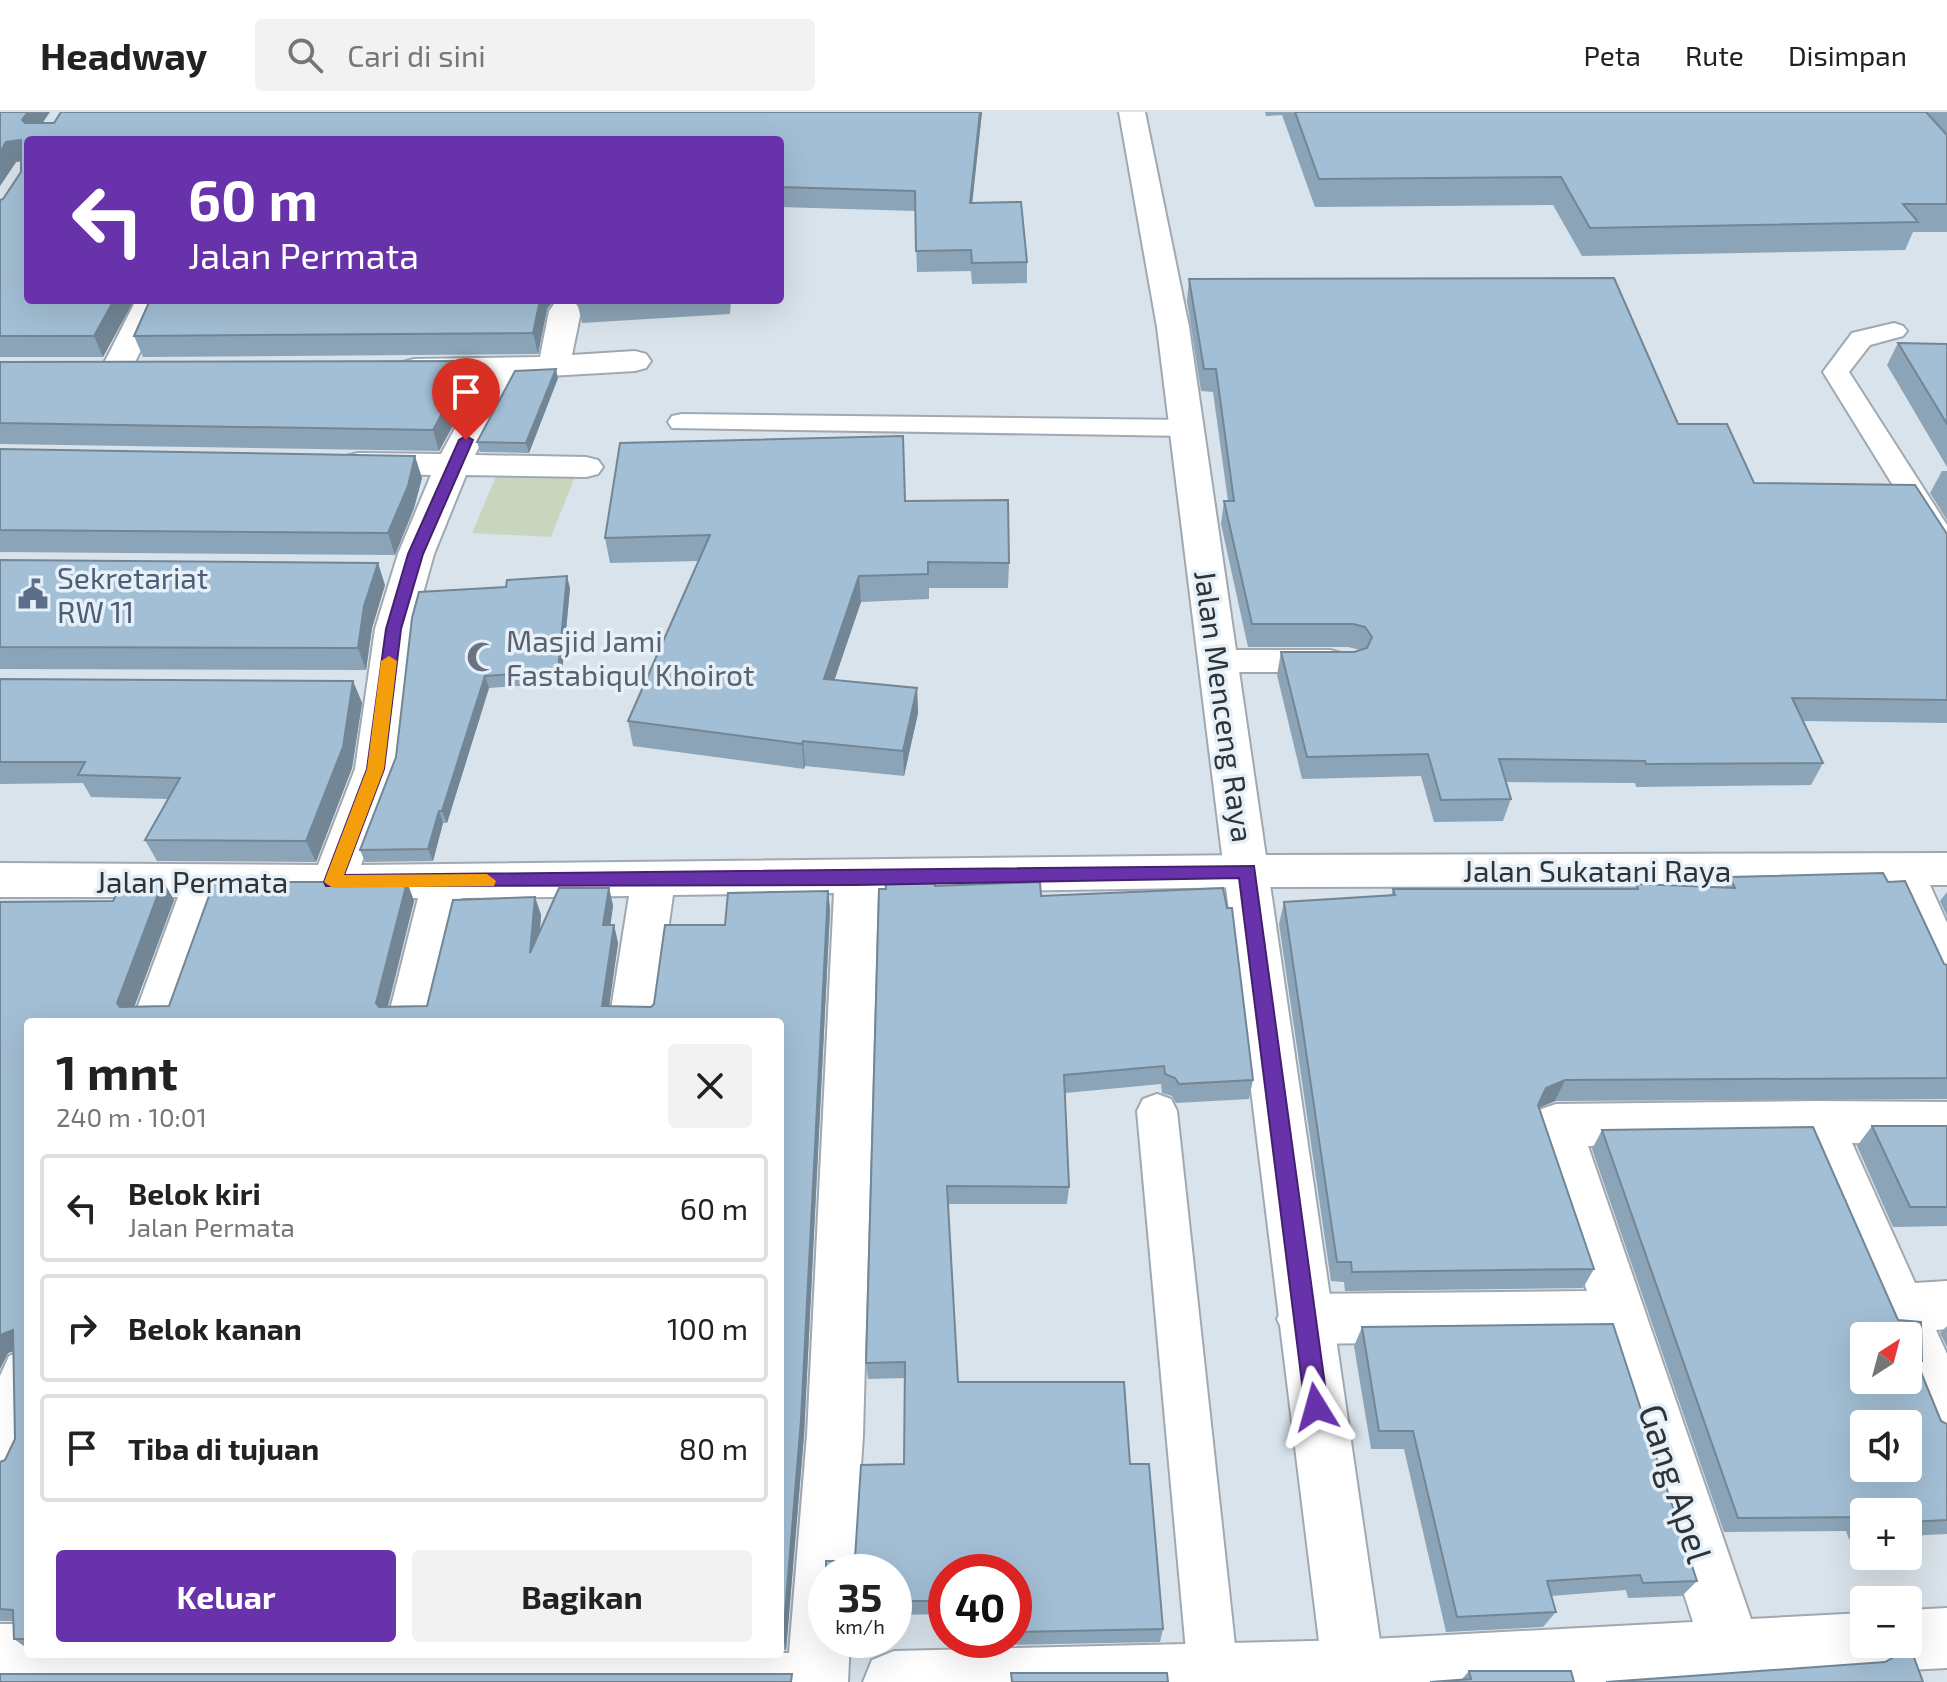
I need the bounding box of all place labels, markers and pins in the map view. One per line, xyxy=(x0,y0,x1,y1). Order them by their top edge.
pin xyxy=(432,358,500,440)
place label: Sekretariat RW 11 xyxy=(57,559,208,629)
public building icon: Sekretariat RW 11 xyxy=(16,577,50,611)
place label: Masjid Jami Fastabiqul Khoirot xyxy=(506,622,754,692)
mosque icon: Masjid Jami Fastabiqul Khoirot xyxy=(465,640,499,674)

